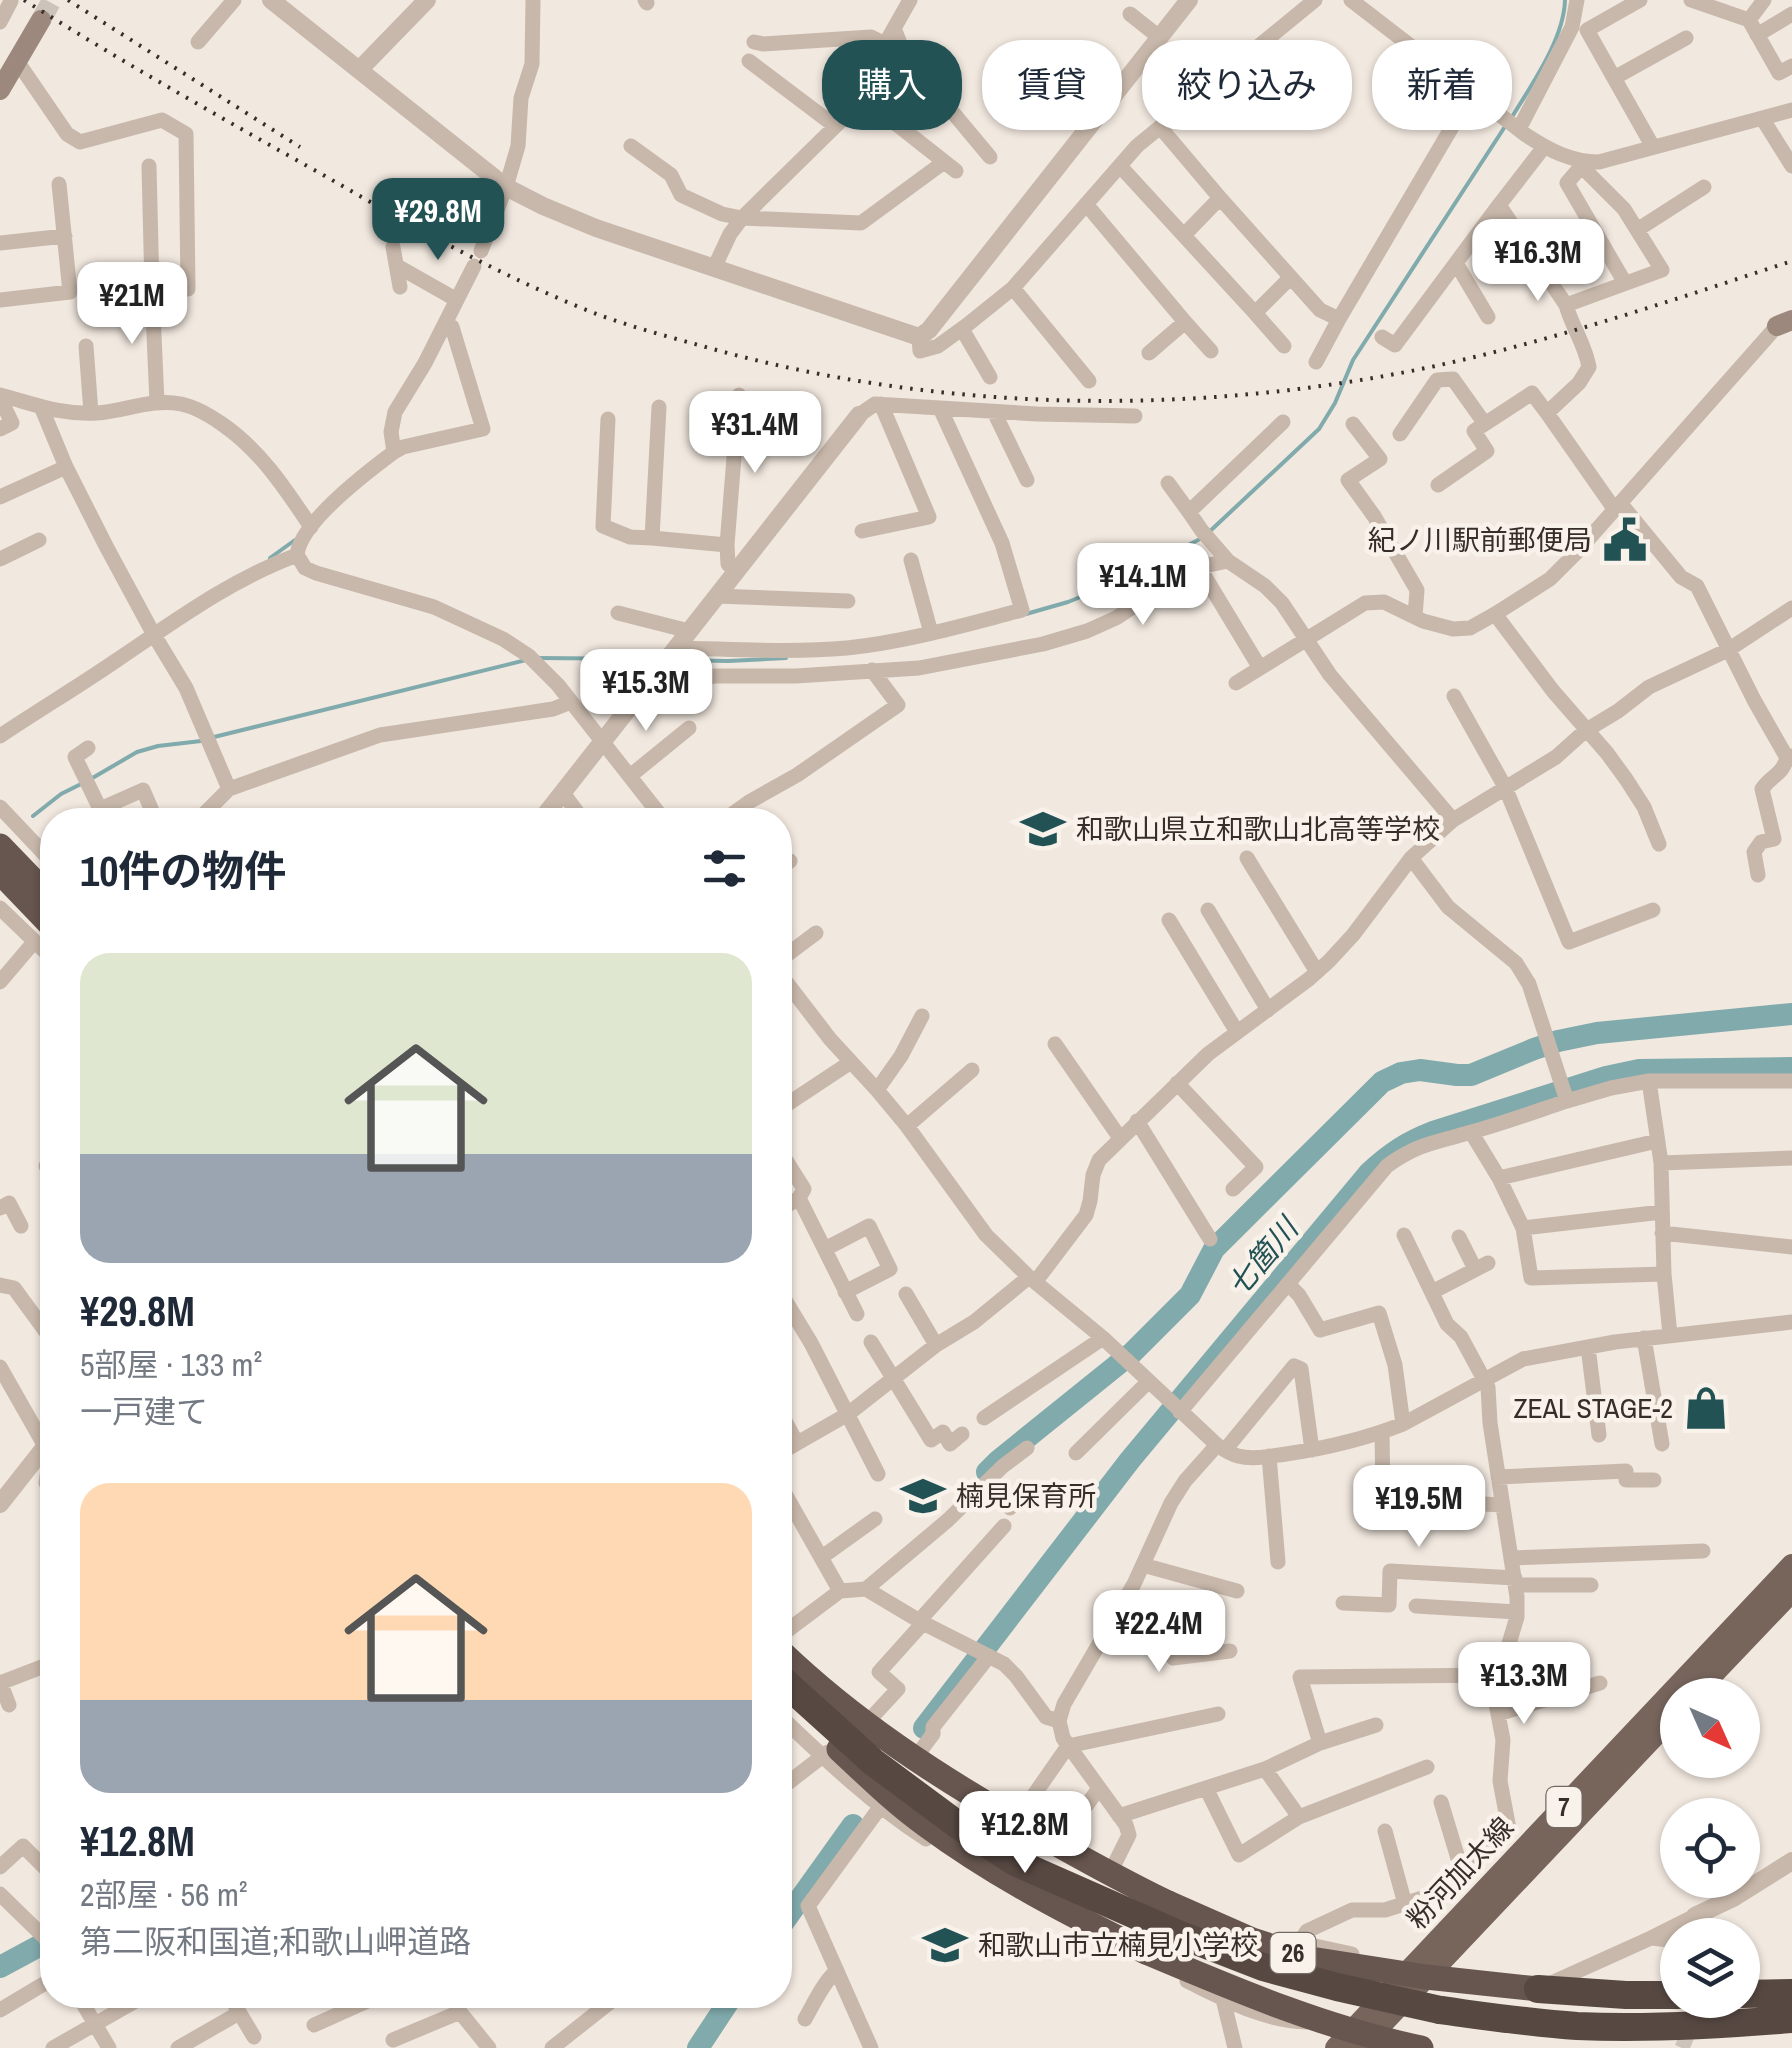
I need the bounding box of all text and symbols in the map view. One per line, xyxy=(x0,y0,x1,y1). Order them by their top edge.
chip: 購入 xyxy=(822,40,962,130)
chip: 賃貸 xyxy=(982,40,1122,130)
chip: 絞り込み xyxy=(1142,40,1352,130)
chip: 新着 xyxy=(1372,40,1512,130)
pin: ¥29.8M xyxy=(357,178,519,263)
text: ¥29.8M xyxy=(394,189,482,232)
pin: ¥16.3M xyxy=(1457,219,1619,304)
text: ¥16.3M xyxy=(1494,230,1582,273)
pin: ¥21M xyxy=(73,262,191,347)
text: ¥21M xyxy=(99,273,165,316)
pin: ¥31.4M xyxy=(674,391,836,476)
text: ¥31.4M xyxy=(711,402,799,445)
public building icon: 紀ノ川駅前郵便局 xyxy=(1601,516,1649,564)
place label: 紀ノ川駅前郵便局 xyxy=(1368,521,1592,559)
pin: ¥14.1M xyxy=(1062,543,1224,628)
text: ¥14.1M xyxy=(1099,554,1187,597)
pin: ¥15.3M xyxy=(565,649,727,734)
text: ¥15.3M xyxy=(602,660,690,703)
school or university icon: 和歌山県立和歌山北高等学校 xyxy=(1019,805,1067,853)
place label: 和歌山県立和歌山北高等学校 xyxy=(1076,810,1440,848)
icon: filters xyxy=(697,841,752,896)
text: 10件の物件 xyxy=(80,843,286,899)
icon: home xyxy=(326,1018,506,1198)
water label: 七箇川 xyxy=(1218,1207,1308,1304)
text: ¥29.8M xyxy=(80,1283,195,1339)
text: 5部屋 · 133 m² xyxy=(80,1343,262,1386)
shop icon: ZEAL STAGE-2 xyxy=(1682,1384,1730,1432)
place label: ZEAL STAGE-2 xyxy=(1513,1389,1673,1427)
text: 一戸建て xyxy=(80,1390,208,1433)
pin: ¥19.5M xyxy=(1338,1465,1500,1550)
school or university icon: 楠見保育所 xyxy=(899,1472,947,1520)
text: ¥19.5M xyxy=(1375,1476,1463,1519)
place label: 楠見保育所 xyxy=(956,1477,1096,1515)
icon: home xyxy=(326,1548,506,1728)
pin: ¥22.4M xyxy=(1078,1590,1240,1675)
text: ¥22.4M xyxy=(1115,1601,1203,1644)
pin: ¥13.3M xyxy=(1443,1642,1605,1727)
text: ¥13.3M xyxy=(1480,1653,1568,1696)
north arrow xyxy=(1660,1678,1760,1778)
map controls xyxy=(1660,1678,1760,2018)
road number: 7 xyxy=(1546,1787,1582,1827)
pin: ¥12.8M xyxy=(944,1791,1106,1876)
button: locate xyxy=(1660,1798,1760,1898)
text: ¥12.8M xyxy=(981,1802,1069,1845)
street label: 粉河加太線 xyxy=(1398,1809,1522,1937)
text: ¥12.8M xyxy=(80,1813,195,1869)
text: 2部屋 · 56 m² xyxy=(80,1873,248,1916)
button: layers xyxy=(1660,1918,1760,2018)
text: 第二阪和国道;和歌山岬道路 xyxy=(80,1920,471,1963)
school or university icon: 和歌山市立楠見小学校 xyxy=(921,1921,969,1969)
place label: 和歌山市立楠見小学校 xyxy=(978,1926,1258,1964)
road number: 26 xyxy=(1270,1933,1316,1973)

